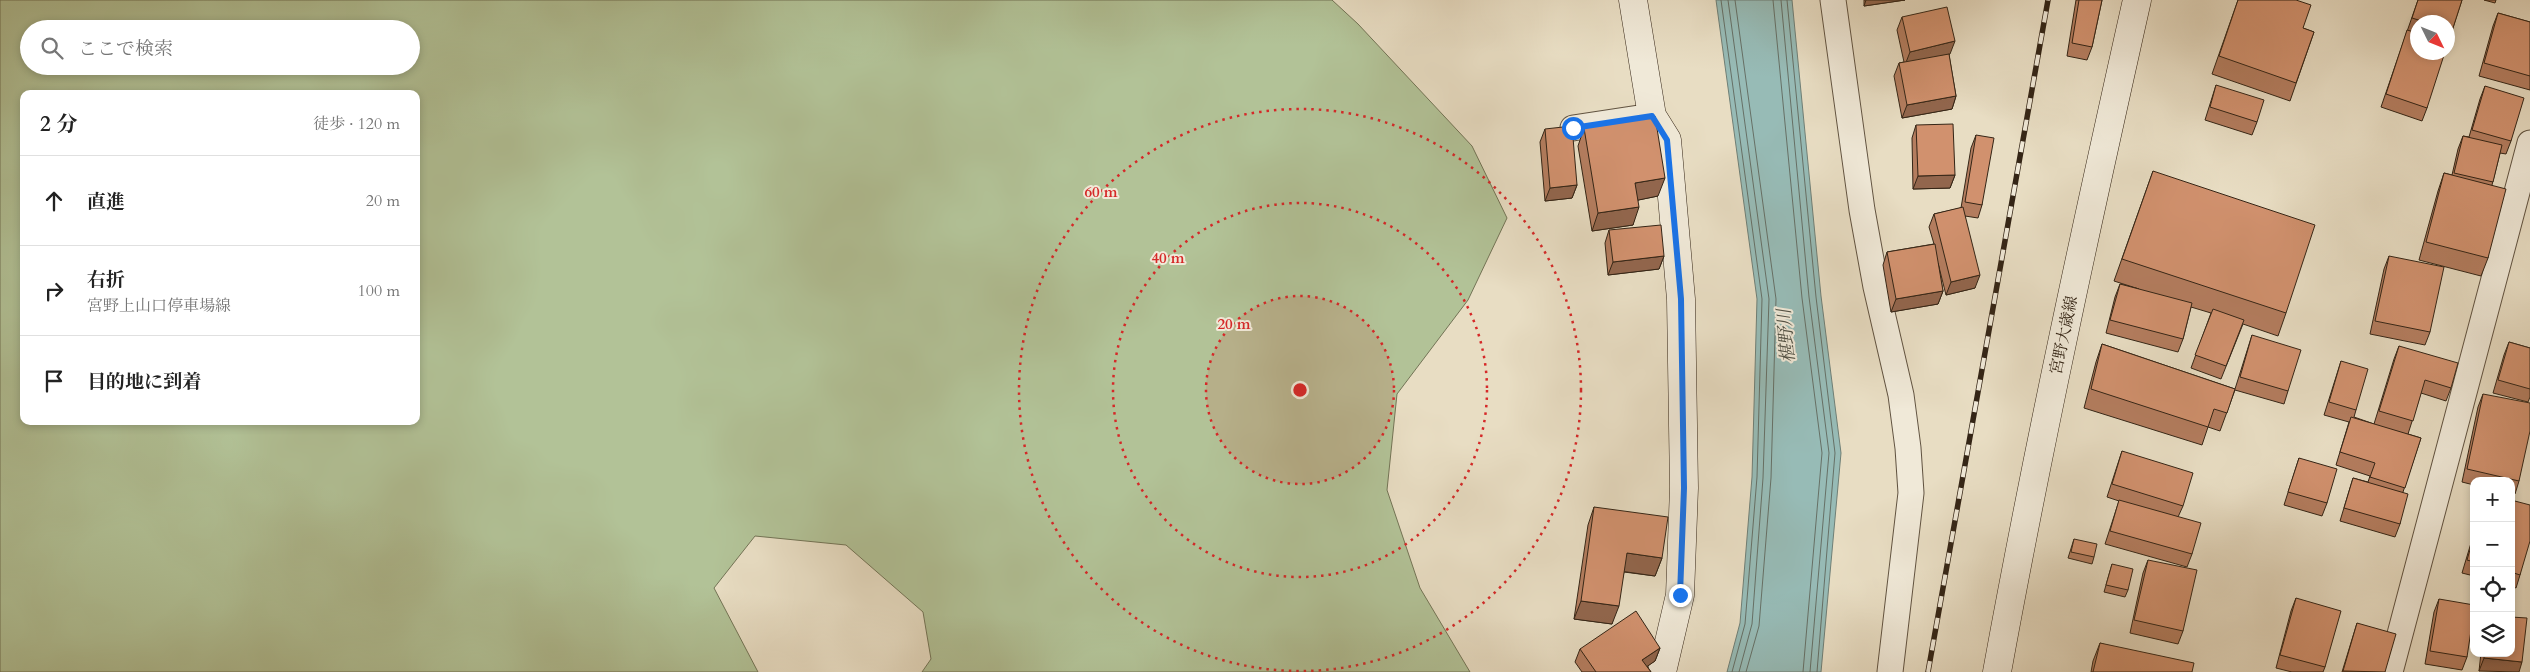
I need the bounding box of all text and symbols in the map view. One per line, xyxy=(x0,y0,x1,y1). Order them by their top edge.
north arrow xyxy=(2410,15,2455,60)
search box xyxy=(20,20,420,75)
icon: search xyxy=(38,34,66,62)
text: ここで検索 xyxy=(78,36,173,62)
text: 2 分 xyxy=(40,110,77,139)
text: 徒歩 · 120 m xyxy=(313,113,400,135)
route start xyxy=(1562,117,1585,140)
text: 60 m xyxy=(1084,182,1118,202)
icon: ahead xyxy=(40,187,68,215)
text: 直進 xyxy=(87,189,125,215)
text: 20 m xyxy=(366,190,400,212)
text: 40 m xyxy=(1151,248,1185,268)
text: 右折 xyxy=(87,267,125,293)
icon: right xyxy=(40,277,68,305)
text: 100 m xyxy=(358,280,400,302)
street label: 宮野大歳線 xyxy=(2045,294,2083,377)
text: 宮野上山口停車場線 xyxy=(87,295,231,317)
water label: 椹野川 xyxy=(1772,306,1801,364)
text: 20 m xyxy=(1217,314,1251,334)
icon: arrive xyxy=(40,367,68,395)
text: 目的地に到着 xyxy=(87,369,201,395)
centre of rings xyxy=(1291,381,1309,399)
map controls xyxy=(2470,477,2515,657)
button: + xyxy=(2470,477,2515,522)
button: − xyxy=(2470,522,2515,567)
button: locate xyxy=(2470,567,2515,612)
route end xyxy=(1669,584,1692,607)
button: layers xyxy=(2470,612,2515,657)

